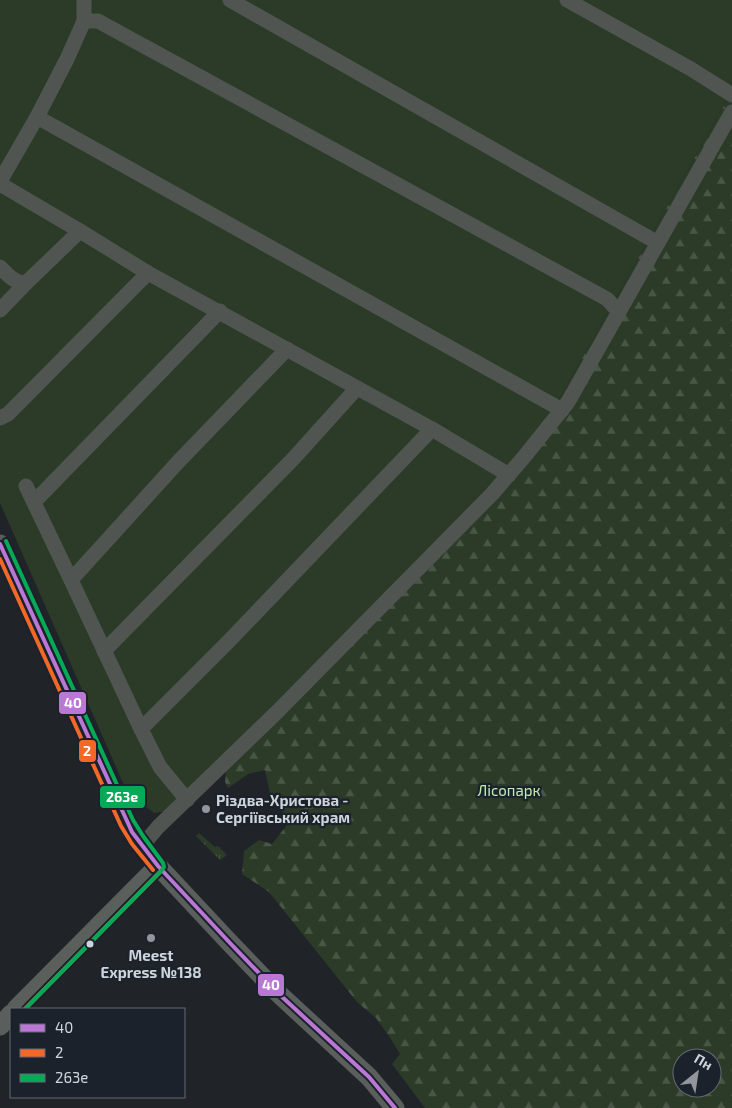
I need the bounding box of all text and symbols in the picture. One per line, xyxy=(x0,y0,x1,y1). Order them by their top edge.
line badge: 40 xyxy=(58,691,87,715)
text: 40 xyxy=(64,694,82,711)
line badge: 2 xyxy=(78,739,97,763)
text: 2 xyxy=(83,742,91,759)
park label: Лісопарк xyxy=(477,781,541,799)
line badge: 263е xyxy=(99,785,146,809)
text: 263е xyxy=(106,788,138,805)
place label: Різдва-Христова - Сергіївський храм xyxy=(216,791,350,826)
marker: Різдва-Христова - Сергіївський храм xyxy=(200,803,212,815)
marker: Meest Express №138 xyxy=(145,932,157,944)
unlabelled marker xyxy=(85,939,95,949)
place label: Meest Express №138 xyxy=(100,946,202,981)
line badge: 40 xyxy=(257,973,285,997)
text: 40 xyxy=(262,976,280,993)
legend xyxy=(10,1008,185,1098)
text: 40 xyxy=(55,1018,73,1036)
text: 2 xyxy=(55,1043,63,1061)
north arrow xyxy=(672,1048,722,1098)
text: Пн xyxy=(692,1049,716,1073)
text: 263е xyxy=(55,1068,88,1086)

